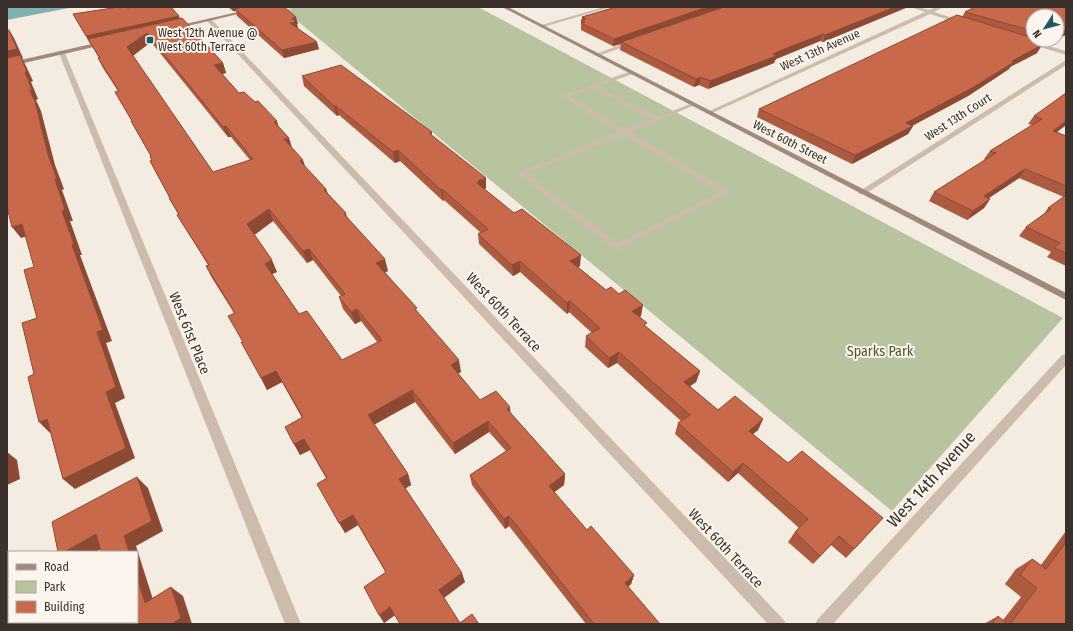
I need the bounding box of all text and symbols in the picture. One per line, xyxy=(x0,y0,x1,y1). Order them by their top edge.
north arrow xyxy=(1025,8,1065,48)
place label: West 12th Avenue @ West 60th Terrace xyxy=(158,26,258,54)
street label: West 13th Avenue xyxy=(778,26,862,74)
text: N xyxy=(1030,27,1045,40)
marker: West 12th Avenue @ West 60th Terrace xyxy=(145,35,155,45)
street label: West 13th Court xyxy=(922,90,994,144)
street label: West 60th Street xyxy=(751,117,830,167)
street label: West 60th Terrace xyxy=(463,269,545,356)
street label: West 61st Place xyxy=(165,290,214,377)
park label: Sparks Park xyxy=(847,343,914,360)
street label: West 14th Avenue xyxy=(883,427,980,532)
street label: West 60th Terrace xyxy=(685,505,767,592)
legend xyxy=(8,551,138,623)
text: Road xyxy=(44,560,69,574)
text: Park xyxy=(44,580,66,594)
text: Building xyxy=(44,600,85,614)

